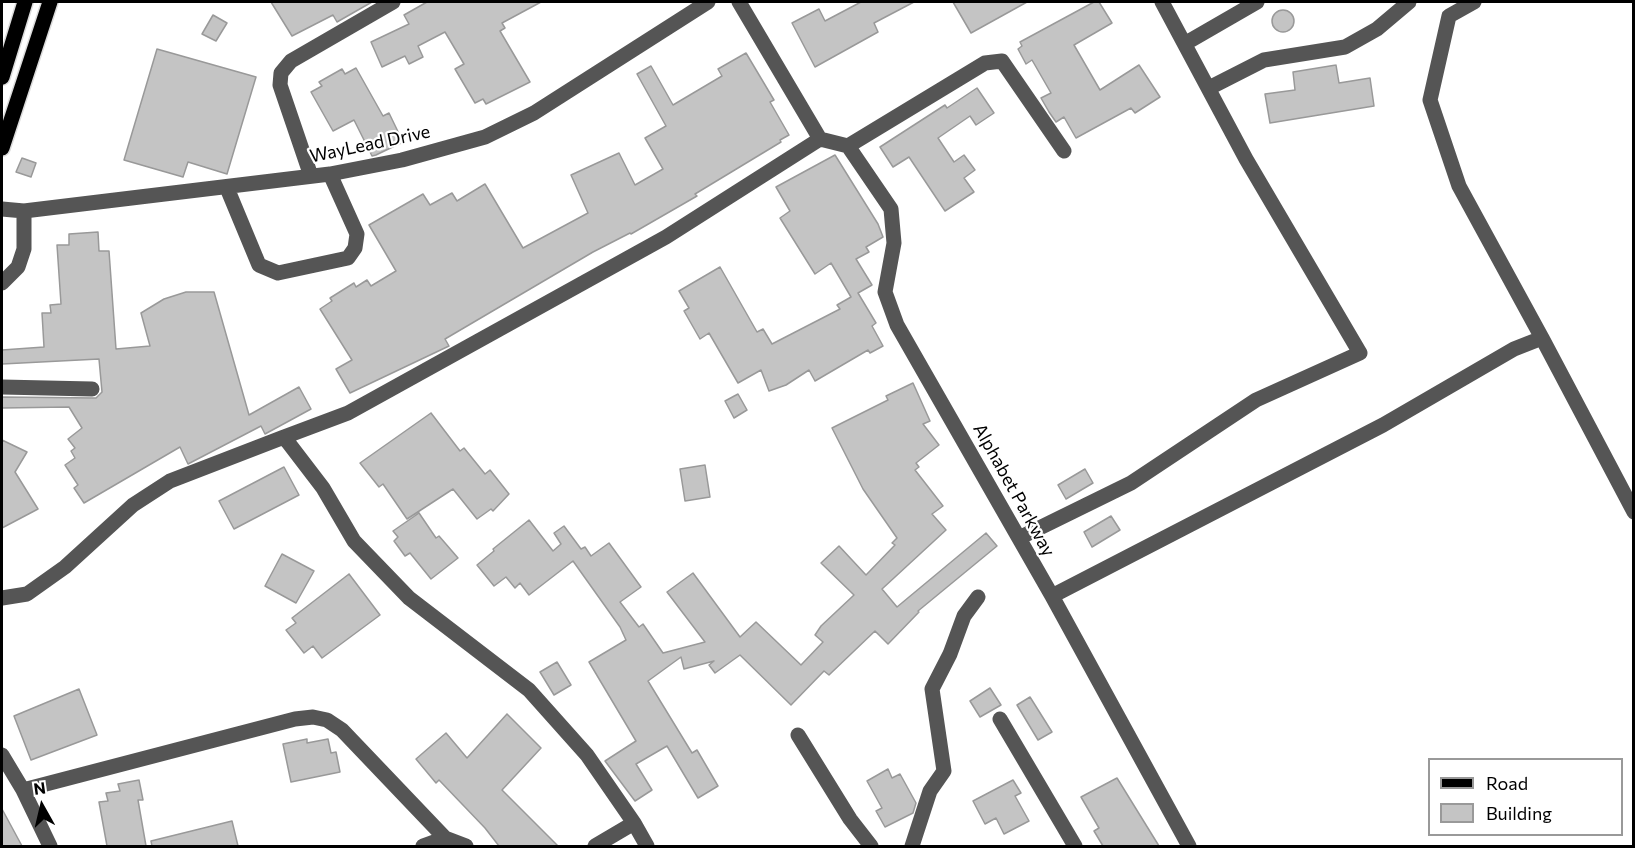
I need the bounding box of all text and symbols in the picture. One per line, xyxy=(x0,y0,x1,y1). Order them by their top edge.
street label: WayLead Drive xyxy=(308,121,432,167)
street label: Alphabet Parkway xyxy=(969,420,1059,560)
legend xyxy=(1428,758,1623,836)
text: Road xyxy=(1486,772,1528,794)
north arrow xyxy=(12,776,72,836)
text: N xyxy=(32,777,47,798)
text: Building xyxy=(1486,802,1552,824)

